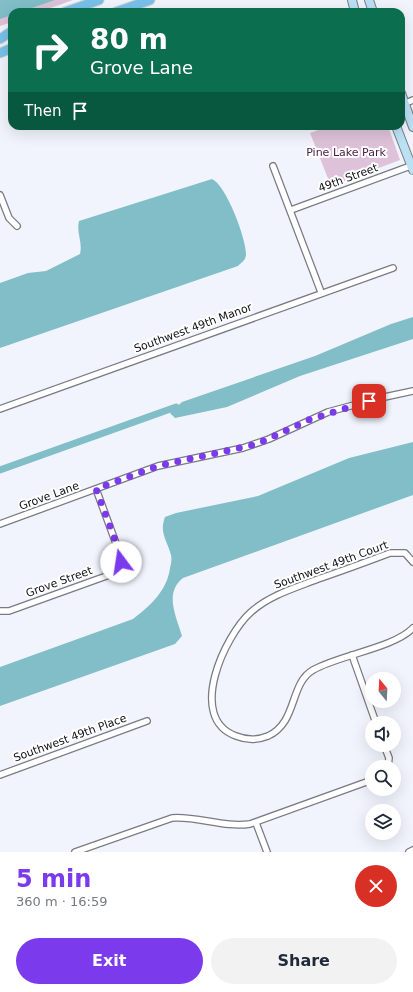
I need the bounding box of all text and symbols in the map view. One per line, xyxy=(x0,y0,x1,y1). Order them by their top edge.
text: 80 m xyxy=(90,23,168,56)
icon: right xyxy=(24,24,76,76)
text: Grove Lane xyxy=(90,57,193,78)
icon: arrive xyxy=(69,100,91,122)
text: Then xyxy=(24,102,61,120)
park label: Pine Lake Park xyxy=(306,146,386,159)
street label: 49th Street xyxy=(317,161,380,195)
street label: Southwest 49th Manor xyxy=(132,300,254,355)
pin xyxy=(352,384,386,418)
icon: arrive xyxy=(358,390,380,412)
street label: Grove Lane xyxy=(17,479,81,513)
street label: Southwest 49th Court xyxy=(272,538,390,592)
position arrow xyxy=(100,541,142,583)
street label: Grove Street xyxy=(24,564,95,600)
north arrow xyxy=(365,672,401,708)
map controls xyxy=(365,672,401,840)
street label: Southwest 49th Place xyxy=(12,711,128,765)
button: sound xyxy=(365,716,401,752)
button: search xyxy=(365,760,401,796)
button: layers xyxy=(365,804,401,840)
text: 5 min xyxy=(16,865,91,893)
button: close xyxy=(355,865,397,907)
text: 360 m · 16:59 xyxy=(16,894,107,909)
button: Exit xyxy=(16,938,203,984)
button: Share xyxy=(211,938,397,984)

